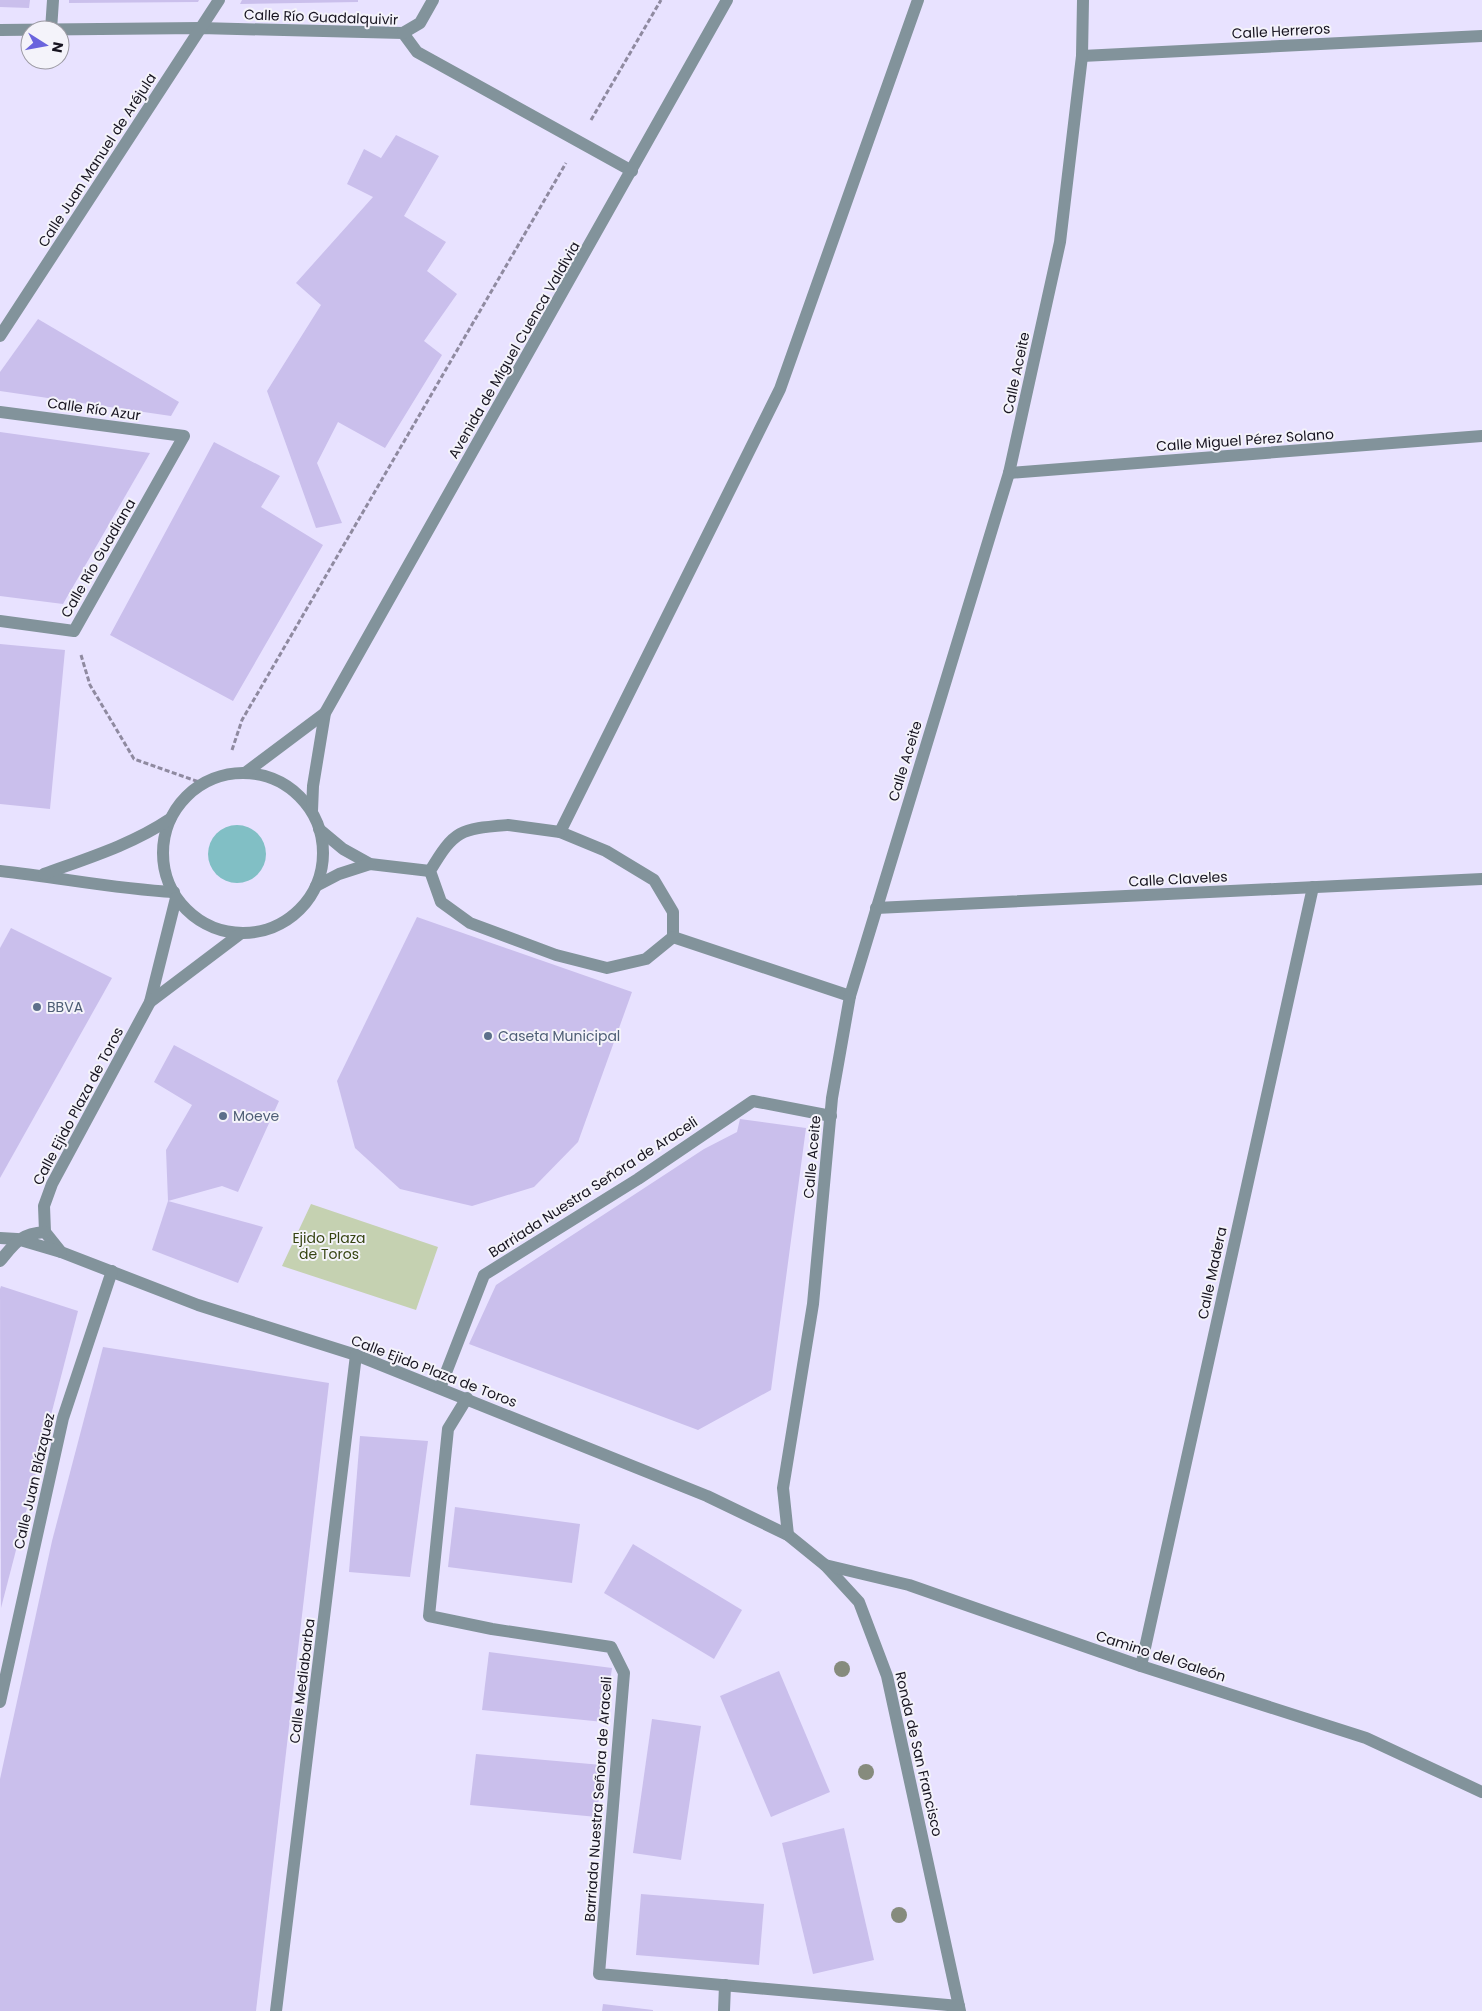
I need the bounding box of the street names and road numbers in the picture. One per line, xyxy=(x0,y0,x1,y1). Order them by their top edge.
street label: Calle Río Guadalquivir xyxy=(244,4,398,30)
street label: Calle Herreros xyxy=(1231,18,1331,44)
street label: Calle Juan Manuel de Aréjula xyxy=(33,69,161,251)
street label: Avenida de Miguel Cuenca Valdivia xyxy=(443,238,585,462)
street label: Calle Aceite xyxy=(998,330,1035,416)
street label: Calle Río Azur xyxy=(46,393,142,425)
street label: Calle Miguel Pérez Solano xyxy=(1155,424,1335,456)
street label: Calle Río Guadiana xyxy=(56,495,140,621)
street label: Calle Aceite xyxy=(883,718,927,804)
street label: Calle Claveles xyxy=(1128,866,1228,892)
street label: Calle Ejido Plaza de Toros xyxy=(28,1023,128,1189)
street label: Barriada Nuestra Señora de Araceli xyxy=(485,1112,701,1262)
street label: Calle Aceite xyxy=(798,1114,826,1199)
street label: Calle Madera xyxy=(1192,1225,1232,1321)
street label: Calle Ejido Plaza de Toros xyxy=(348,1330,520,1412)
street label: Calle Juan Blázquez xyxy=(9,1411,59,1551)
street label: Calle Mediabarba xyxy=(284,1617,320,1745)
street label: Camino del Galeón xyxy=(1093,1626,1229,1686)
street label: Ronda de San Francisco xyxy=(890,1670,948,1839)
street label: Barriada Nuestra Señora de Araceli xyxy=(579,1676,617,1922)

